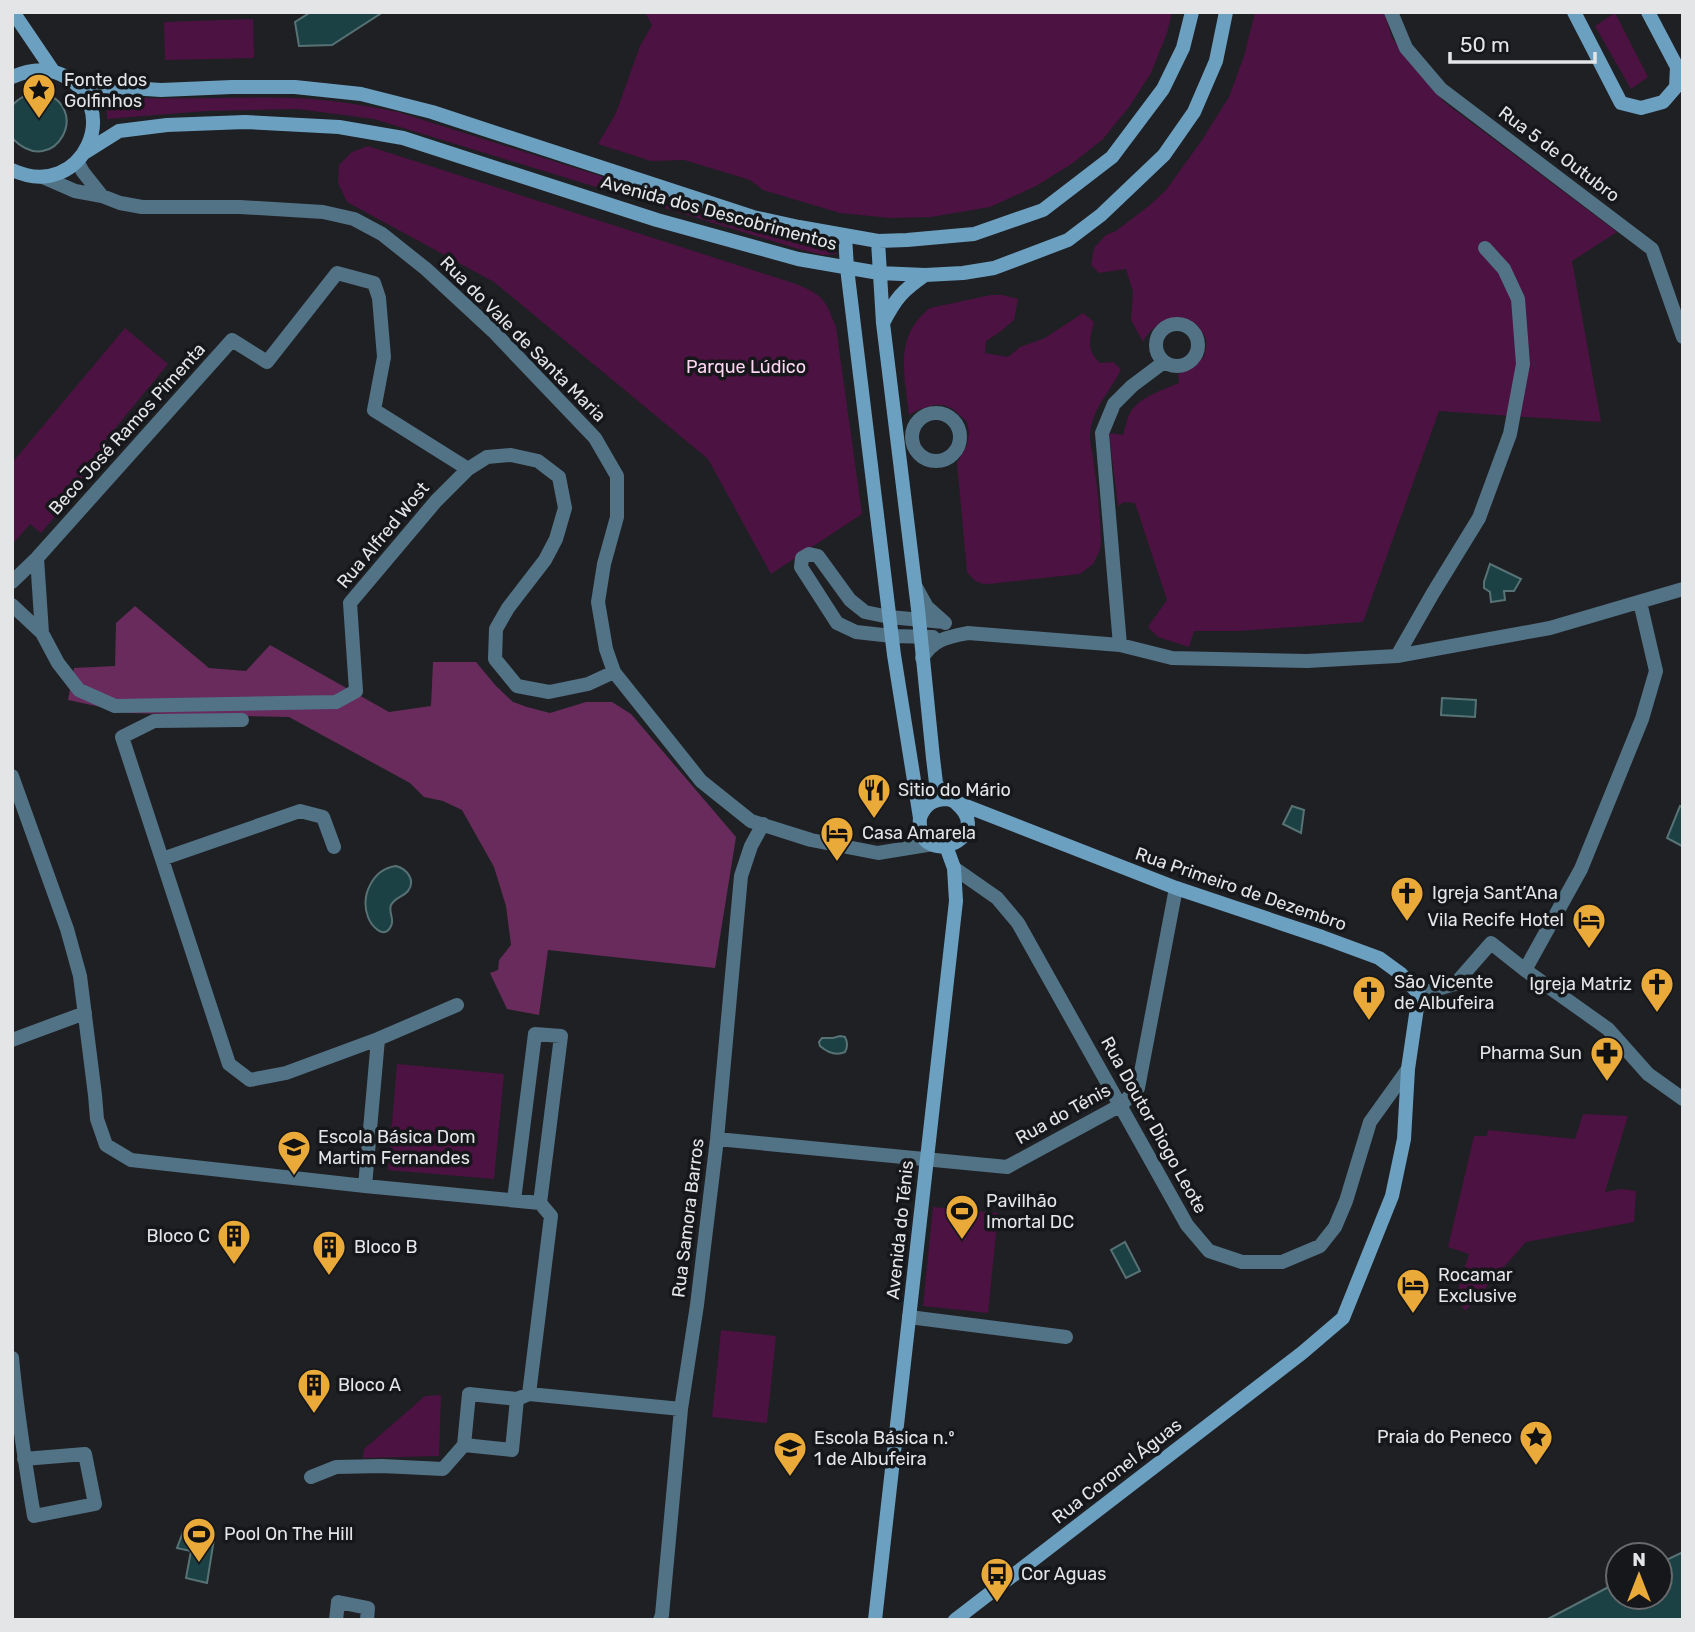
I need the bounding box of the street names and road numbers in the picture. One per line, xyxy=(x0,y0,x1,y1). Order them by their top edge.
street label: Rua 5 de Outubro xyxy=(1494,101,1624,207)
street label: Avenida dos Descobrimentos xyxy=(599,171,839,255)
street label: Rua do Vale de Santa Maria xyxy=(436,252,610,426)
street label: Beco José Ramos Pimenta xyxy=(44,339,210,519)
street label: Rua Alfred Wost xyxy=(332,477,434,593)
street label: Rua Primeiro de Dezembro xyxy=(1132,842,1350,936)
street label: Rua Doutor Diogo Leote xyxy=(1096,1033,1212,1217)
street label: Rua do Ténis xyxy=(1012,1079,1114,1149)
street label: Rua Samora Barros xyxy=(667,1137,709,1299)
street label: Avenida do Ténis xyxy=(882,1159,918,1301)
street label: Rua Coronel Águas xyxy=(1048,1414,1186,1528)

